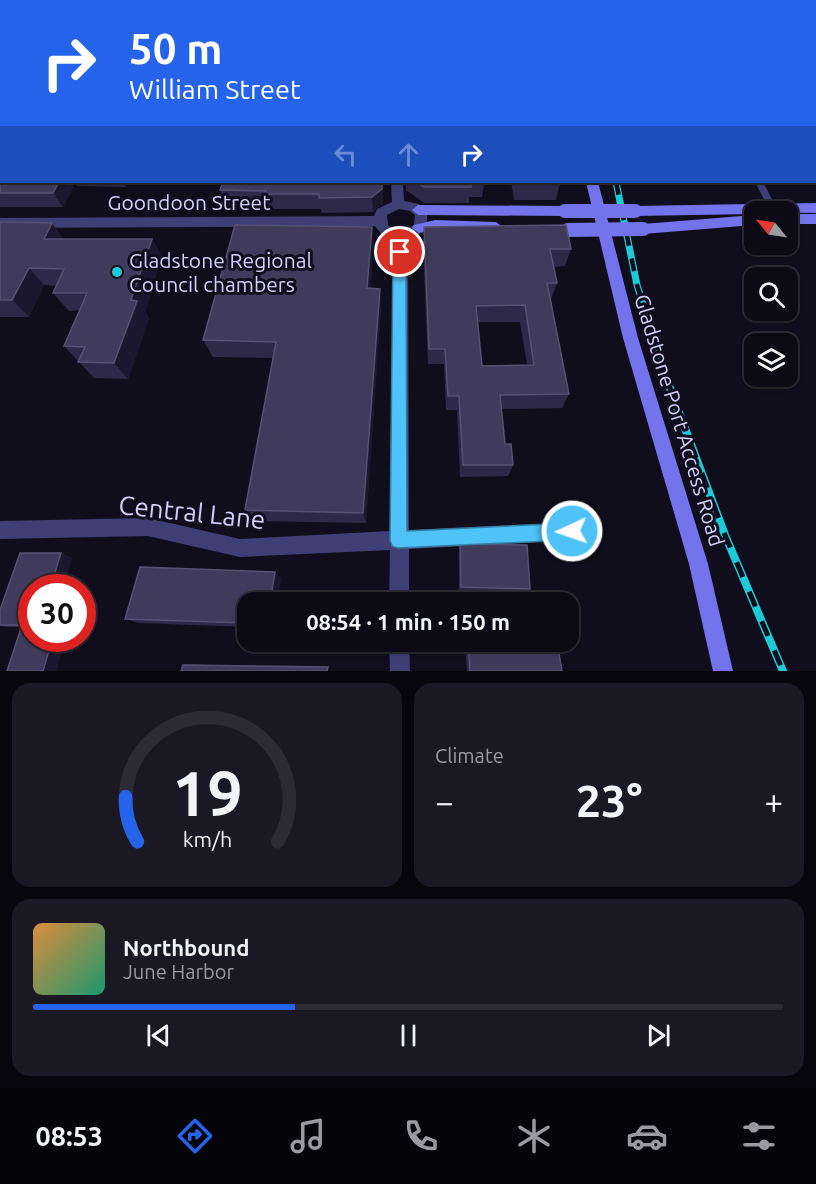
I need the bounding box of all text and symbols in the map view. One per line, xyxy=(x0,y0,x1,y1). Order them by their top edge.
icon: right xyxy=(30,24,108,102)
text: 50 m xyxy=(129,25,223,72)
text: William Street xyxy=(129,74,301,104)
icon: left xyxy=(329,138,362,171)
icon: ahead xyxy=(392,138,425,171)
icon: right xyxy=(455,138,488,171)
street label: Goondoon Street xyxy=(108,190,270,214)
north arrow xyxy=(744,201,798,255)
map controls xyxy=(744,201,798,387)
pin xyxy=(374,226,425,277)
icon: arrive xyxy=(383,235,416,268)
place label: Gladstone Regional Council chambers xyxy=(129,248,312,296)
marker: Gladstone Regional Council chambers xyxy=(110,265,124,279)
button: search xyxy=(744,267,798,321)
street label: Gladstone Port Access Road xyxy=(630,291,730,549)
button: layers xyxy=(744,333,798,387)
street label: Central Lane xyxy=(117,490,267,534)
position arrow xyxy=(540,499,604,563)
speed limit sign: 30 xyxy=(18,574,96,652)
text: 08:54 · 1 min · 150 m xyxy=(306,609,510,634)
text: Climate xyxy=(435,744,504,767)
text: 19 xyxy=(172,758,242,828)
text: 23° xyxy=(576,775,642,826)
text: − xyxy=(435,783,454,820)
text: + xyxy=(764,783,783,820)
text: km/h xyxy=(182,827,232,851)
text: Northbound xyxy=(123,935,249,960)
text: June Harbor xyxy=(123,960,234,983)
icon: previous xyxy=(142,1019,175,1052)
icon: pause xyxy=(392,1019,425,1052)
icon: next xyxy=(642,1019,675,1052)
icon: directions xyxy=(174,1115,216,1157)
icon: music xyxy=(287,1115,329,1157)
icon: phone xyxy=(400,1115,442,1157)
icon: climate xyxy=(513,1115,555,1157)
icon: car xyxy=(626,1115,668,1157)
icon: filters xyxy=(738,1115,780,1157)
text: 08:53 xyxy=(35,1121,103,1151)

